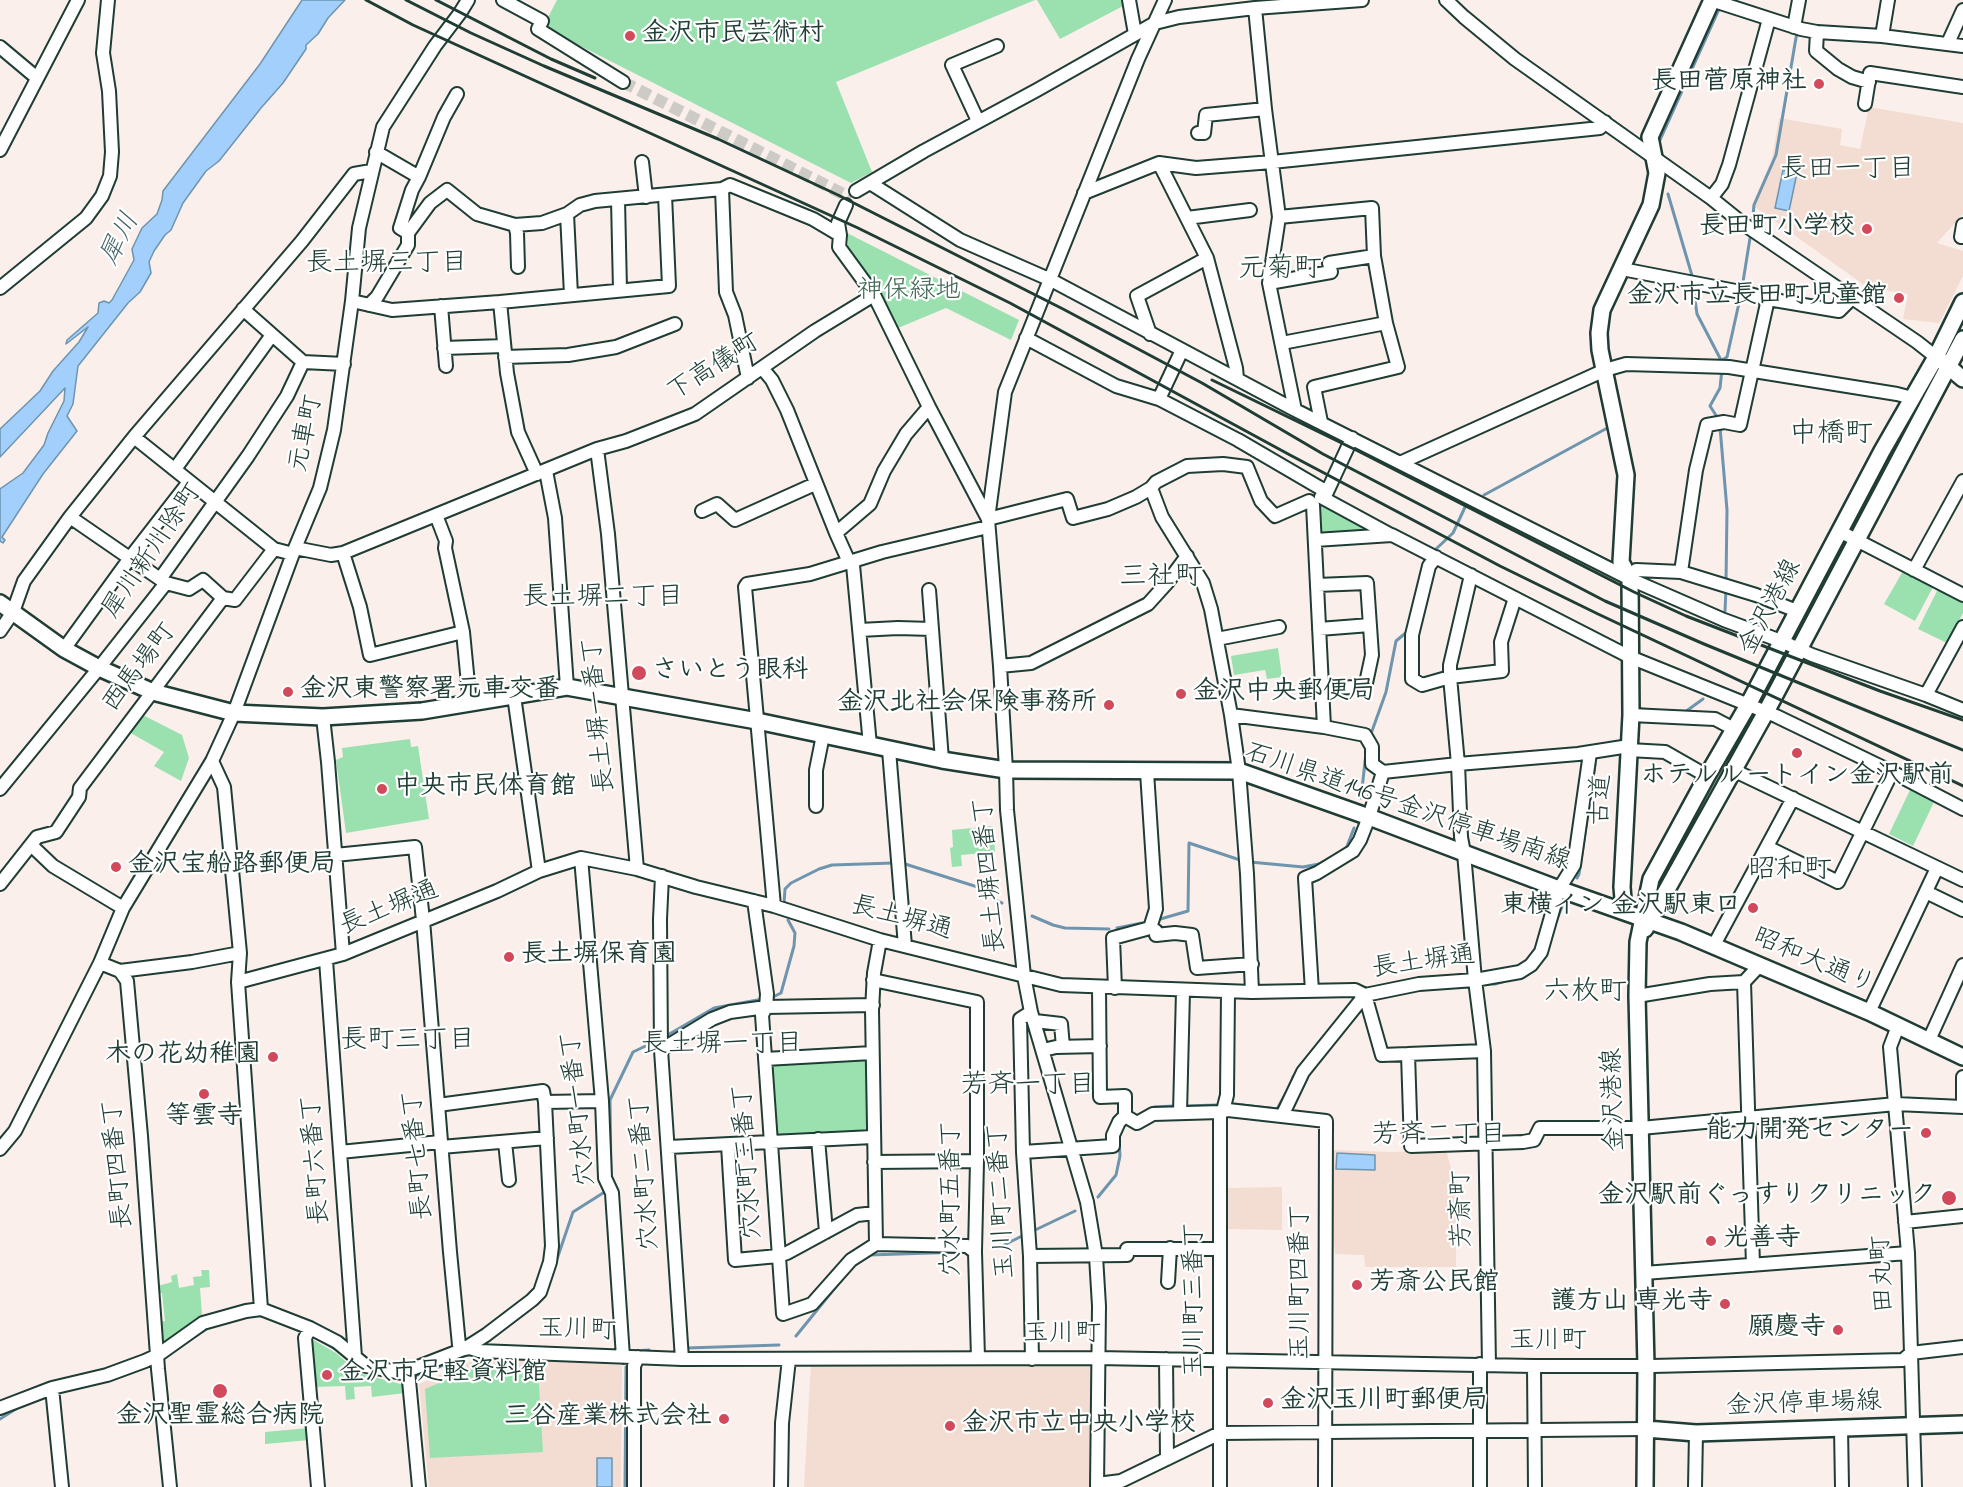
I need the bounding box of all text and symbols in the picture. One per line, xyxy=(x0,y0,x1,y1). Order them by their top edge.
place label: 金沢市民芸術村 xyxy=(642,20,824,52)
marker: 金沢市民芸術村 xyxy=(623,29,637,43)
place label: 長田菅原神社 xyxy=(1651,68,1807,100)
marker: 長田菅原神社 xyxy=(1812,77,1826,91)
district label: 長田一丁目 xyxy=(1781,156,1915,188)
water label: 犀川 xyxy=(95,209,149,271)
place label: 長田町小学校 xyxy=(1699,213,1855,245)
marker: 長田町小学校 xyxy=(1860,222,1874,236)
district label: 長土塀三丁目 xyxy=(306,250,468,282)
district label: 元菊町 xyxy=(1238,254,1322,288)
park label: 神保緑地 xyxy=(857,277,961,309)
place label: 金沢市立長田町児童館 xyxy=(1627,282,1887,314)
marker: 金沢市立長田町児童館 xyxy=(1892,291,1906,305)
street label: 下高儀町 xyxy=(663,328,767,410)
street label: 元車町 xyxy=(285,393,331,475)
district label: 中橋町 xyxy=(1789,419,1873,453)
street label: 犀川新川除町 xyxy=(97,479,211,625)
street label: 金沢港線 xyxy=(1734,555,1810,661)
district label: 三社町 xyxy=(1119,562,1203,596)
district label: 長土塀二丁目 xyxy=(522,584,684,616)
street label: 西馬場町 xyxy=(97,618,185,720)
street label: 長土塀一番丁 xyxy=(579,636,623,794)
place label: さいとう眼科 xyxy=(652,657,808,689)
marker: さいとう眼科 xyxy=(630,664,648,682)
place label: 金沢東警察署元車交番 xyxy=(300,676,560,708)
place label: 金沢中央郵便局 xyxy=(1193,678,1375,710)
marker: 金沢東警察署元車交番 xyxy=(281,685,295,699)
marker: 金沢中央郵便局 xyxy=(1174,687,1188,701)
place label: 金沢北社会保険事務所 xyxy=(837,689,1097,721)
marker: 金沢北社会保険事務所 xyxy=(1102,698,1116,712)
street label: 石川県道146号金沢停車場南線 xyxy=(1240,739,1574,879)
marker: ホテルルートイン金沢駅前 xyxy=(1790,746,1804,760)
place label: ホテルルートイン金沢駅前 xyxy=(1640,762,1954,794)
place label: 中央市民体育館 xyxy=(394,773,576,805)
street label: 古道 xyxy=(1586,773,1620,827)
marker: 中央市民体育館 xyxy=(375,782,389,796)
street label: 長土塀四番丁 xyxy=(970,796,1014,954)
place label: 金沢宝船路郵便局 xyxy=(128,851,336,883)
district label: 昭和町 xyxy=(1748,855,1832,889)
marker: 金沢宝船路郵便局 xyxy=(109,860,123,874)
street label: 長土塀通 xyxy=(336,876,444,944)
street label: 長土塀通 xyxy=(847,891,955,949)
place label: 東横イン 金沢駅東口 xyxy=(1501,892,1741,924)
marker: 東横イン 金沢駅東口 xyxy=(1746,901,1760,915)
street label: 昭和大通り xyxy=(1747,923,1879,1003)
place label: 長土塀保育園 xyxy=(521,941,677,973)
street label: 長土塀通 xyxy=(1370,941,1478,987)
marker: 長土塀保育園 xyxy=(502,950,516,964)
district label: 六枚町 xyxy=(1543,977,1627,1011)
district label: 長町三丁目 xyxy=(341,1027,475,1059)
street label: 穴水町一番丁 xyxy=(557,1030,605,1188)
district label: 長土塀一丁目 xyxy=(641,1031,803,1063)
place label: 木の花幼稚園 xyxy=(105,1041,261,1073)
street label: 金沢港線 xyxy=(1599,1047,1633,1153)
marker: 木の花幼稚園 xyxy=(266,1050,280,1064)
district label: 芳斉一丁目 xyxy=(961,1072,1095,1104)
street label: 穴水町三番丁 xyxy=(729,1083,771,1241)
marker: 等雲寺 xyxy=(197,1087,211,1101)
street label: 長町七番丁 xyxy=(399,1089,441,1221)
street label: 長町六番丁 xyxy=(298,1094,338,1226)
street label: 穴水町二番丁 xyxy=(626,1094,668,1252)
street label: 長町四番丁 xyxy=(99,1098,141,1230)
place label: 等雲寺 xyxy=(165,1103,243,1135)
place label: 能力開発センター xyxy=(1706,1117,1914,1149)
street label: 穴水町五番丁 xyxy=(938,1121,970,1277)
street label: 玉川町二番丁 xyxy=(984,1122,1024,1280)
district label: 芳斉二丁目 xyxy=(1372,1122,1506,1154)
marker: 能力開発センター xyxy=(1919,1126,1933,1140)
street label: 芳斎町 xyxy=(1448,1170,1480,1248)
place label: 金沢駅前ぐっすりクリニック xyxy=(1598,1182,1936,1214)
marker: 金沢駅前ぐっすりクリニック xyxy=(1940,1189,1958,1207)
street label: 玉川町四番丁 xyxy=(1287,1204,1319,1360)
street label: 玉川町三番丁 xyxy=(1181,1222,1213,1378)
place label: 光善寺 xyxy=(1723,1225,1801,1257)
marker: 光善寺 xyxy=(1704,1234,1718,1248)
street label: 田丸町 xyxy=(1867,1234,1903,1314)
place label: 芳斎公民館 xyxy=(1369,1269,1499,1301)
marker: 芳斎公民館 xyxy=(1350,1278,1364,1292)
place label: 護方山 専光寺 xyxy=(1551,1288,1713,1320)
marker: 護方山 専光寺 xyxy=(1718,1297,1732,1311)
place label: 願慶寺 xyxy=(1748,1314,1826,1346)
street label: 玉川町 xyxy=(537,1315,617,1349)
street label: 玉川町 xyxy=(1023,1320,1101,1352)
marker: 願慶寺 xyxy=(1831,1323,1845,1337)
street label: 玉川町 xyxy=(1509,1327,1587,1359)
place label: 金沢市足軽資料館 xyxy=(339,1359,547,1391)
marker: 金沢市足軽資料館 xyxy=(320,1368,334,1382)
marker: 金沢聖霊総合病院 xyxy=(211,1382,229,1400)
place label: 金沢玉川町郵便局 xyxy=(1280,1387,1488,1419)
street label: 金沢停車場線 xyxy=(1726,1388,1882,1424)
marker: 金沢玉川町郵便局 xyxy=(1261,1396,1275,1410)
place label: 金沢聖霊総合病院 xyxy=(116,1402,324,1434)
place label: 三谷産業株式会社 xyxy=(504,1403,712,1435)
place label: 金沢市立中央小学校 xyxy=(962,1410,1196,1442)
marker: 三谷産業株式会社 xyxy=(717,1412,731,1426)
marker: 金沢市立中央小学校 xyxy=(943,1419,957,1433)

